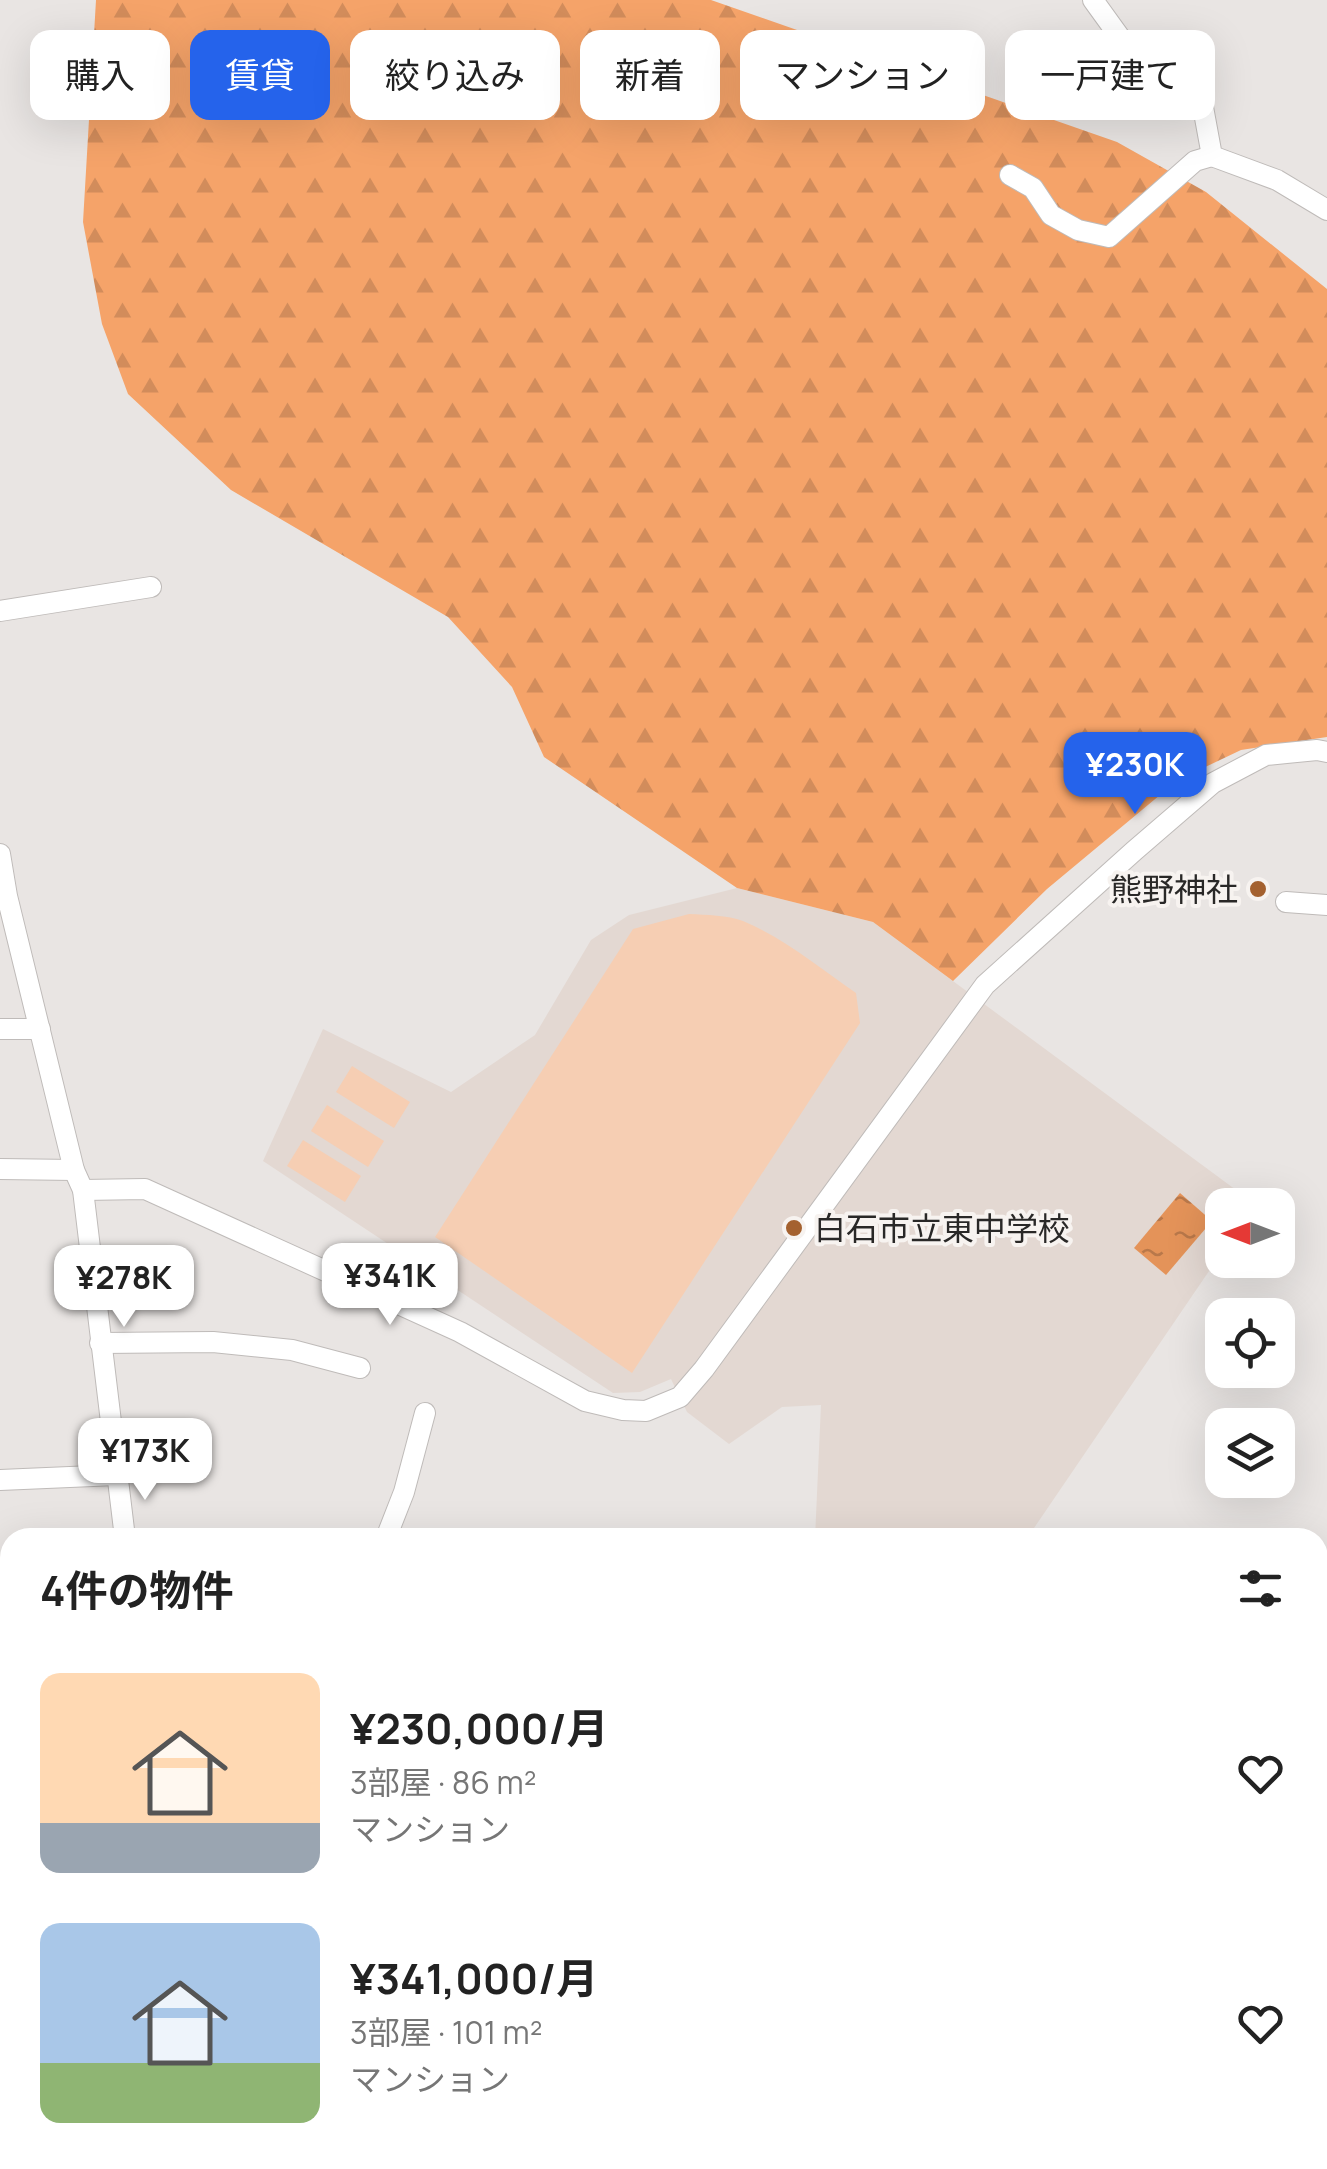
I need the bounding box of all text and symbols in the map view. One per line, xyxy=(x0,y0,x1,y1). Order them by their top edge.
chip: 購入 xyxy=(30,30,170,120)
chip: 賃貸 xyxy=(190,30,330,120)
chip: 絞り込み xyxy=(350,30,560,120)
chip: 新着 xyxy=(580,30,720,120)
chip: マンション xyxy=(740,30,985,120)
chip: 一戸建て xyxy=(1005,30,1215,120)
pin: ¥230K xyxy=(1065,732,1205,817)
text: ¥230K xyxy=(1086,742,1185,786)
place label: 熊野神社 xyxy=(1110,867,1238,911)
marker: 熊野神社 xyxy=(1247,878,1269,900)
north arrow xyxy=(1205,1188,1295,1278)
map controls xyxy=(1205,1188,1295,1498)
place label: 白石市立東中学校 xyxy=(814,1206,1070,1250)
marker: 白石市立東中学校 xyxy=(783,1217,805,1239)
pin: ¥341K xyxy=(320,1243,460,1328)
pin: ¥278K xyxy=(54,1245,194,1330)
text: ¥341K xyxy=(344,1253,436,1297)
text: ¥278K xyxy=(76,1255,172,1299)
button: locate xyxy=(1205,1298,1295,1388)
button: layers xyxy=(1205,1408,1295,1498)
pin: ¥173K xyxy=(75,1418,215,1503)
text: ¥173K xyxy=(100,1428,190,1472)
text: 4件の物件 xyxy=(40,1561,234,1619)
icon: filters xyxy=(1233,1561,1288,1616)
text: ¥230,000/月 xyxy=(350,1699,609,1757)
icon: home xyxy=(120,1713,240,1833)
icon: heart xyxy=(1233,1746,1288,1801)
text: 3部屋 · 86 m² xyxy=(350,1760,537,1804)
text: マンション xyxy=(350,1807,510,1851)
text: ¥341,000/月 xyxy=(350,1949,598,2007)
icon: home xyxy=(120,1963,240,2083)
icon: heart xyxy=(1233,1996,1288,2051)
text: 3部屋 · 101 m² xyxy=(350,2010,543,2054)
text: マンション xyxy=(350,2057,510,2101)

